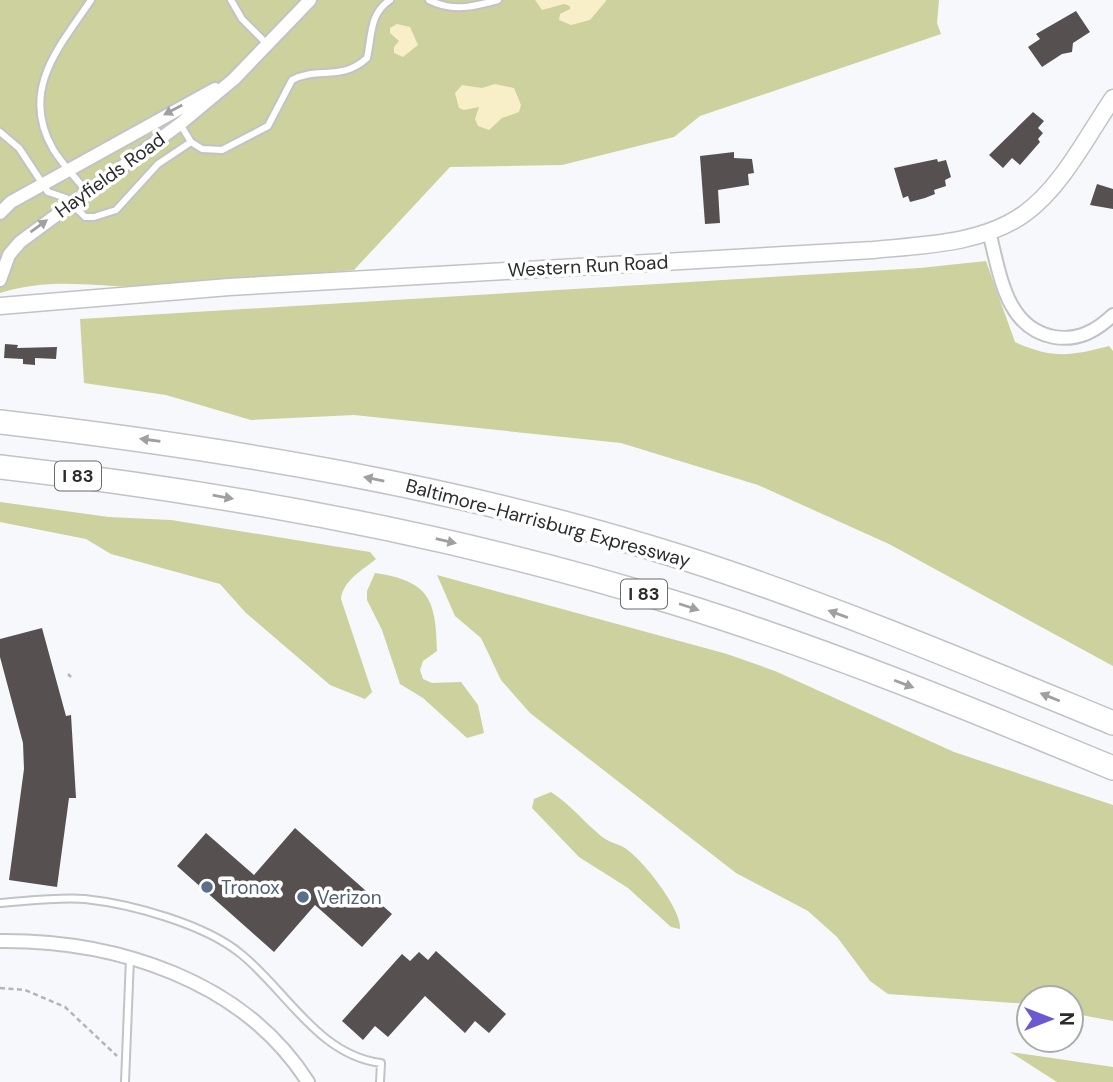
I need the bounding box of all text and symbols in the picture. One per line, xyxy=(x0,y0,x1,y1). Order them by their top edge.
one-way arrow xyxy=(163,104,183,116)
street label: Hayfields Road xyxy=(50,127,170,223)
one-way arrow xyxy=(30,220,48,234)
street label: Western Run Road xyxy=(507,249,669,283)
one-way arrow xyxy=(139,434,161,445)
road number: I 83 xyxy=(55,462,101,490)
one-way arrow xyxy=(363,473,385,484)
street label: Baltimore-Harrisburg Expressway xyxy=(403,473,693,573)
one-way arrow xyxy=(212,492,234,503)
one-way arrow xyxy=(435,536,457,547)
road number: I 83 xyxy=(621,580,667,608)
one-way arrow xyxy=(679,602,700,613)
one-way arrow xyxy=(828,608,849,619)
one-way arrow xyxy=(893,678,914,689)
one-way arrow xyxy=(1039,692,1060,703)
place label: Tronox xyxy=(221,875,280,900)
marker: Tronox xyxy=(199,879,215,895)
place label: Verizon xyxy=(317,885,382,910)
marker: Verizon xyxy=(295,889,311,905)
north arrow xyxy=(1015,984,1085,1054)
text: N xyxy=(1054,1012,1079,1026)

